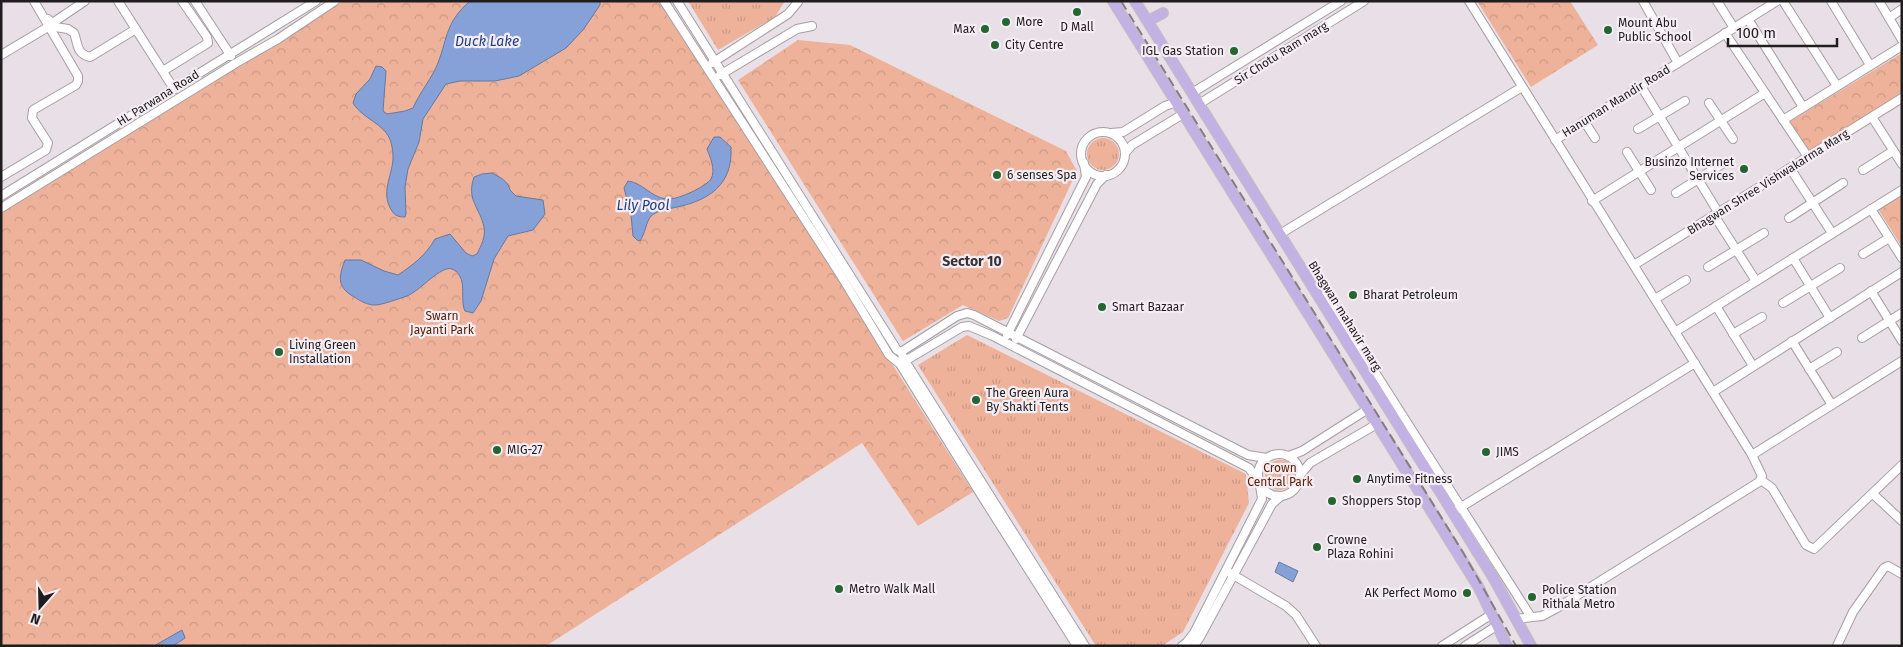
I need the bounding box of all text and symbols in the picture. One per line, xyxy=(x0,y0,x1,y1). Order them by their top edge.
marker: D Mall xyxy=(1071,6,1083,18)
place label: More xyxy=(1016,15,1043,29)
scale bar xyxy=(1728,15,1837,47)
marker: More xyxy=(1000,16,1012,28)
place label: Mount Abu Public School xyxy=(1618,16,1692,44)
street label: Sir Chotu Ram marg xyxy=(1232,18,1331,87)
place label: D Mall xyxy=(1060,20,1094,34)
place label: Max xyxy=(953,22,975,36)
marker: Max xyxy=(979,23,991,35)
marker: Mount Abu Public School xyxy=(1602,24,1614,36)
text: 100 m xyxy=(1736,24,1776,42)
water label: Duck Lake xyxy=(455,33,519,50)
place label: City Centre xyxy=(1005,38,1064,52)
marker: City Centre xyxy=(989,39,1001,51)
place label: IGL Gas Station xyxy=(1142,44,1224,58)
marker: IGL Gas Station xyxy=(1228,45,1240,57)
street label: Hanuman Mandir Road xyxy=(1559,62,1673,140)
street label: HL Parwana Road xyxy=(114,67,202,129)
street label: Bhagwan Shree Vishwakarma Marg xyxy=(1685,126,1852,238)
place label: Businzo Internet Services xyxy=(1645,155,1735,183)
marker: Businzo Internet Services xyxy=(1738,163,1750,175)
place label: 6 senses Spa xyxy=(1007,168,1077,182)
marker: 6 senses Spa xyxy=(991,169,1003,181)
water label: Lily Pool xyxy=(617,197,669,214)
district label: Sector 10 xyxy=(942,253,1002,270)
street label: Bhagwan mahavir marg xyxy=(1305,258,1385,374)
place label: Bharat Petroleum xyxy=(1363,288,1458,302)
marker: Bharat Petroleum xyxy=(1347,289,1359,301)
place label: Smart Bazaar xyxy=(1112,300,1184,314)
marker: Smart Bazaar xyxy=(1096,301,1108,313)
park label: Swarn Jayanti Park xyxy=(410,309,475,337)
place label: Living Green Installation xyxy=(289,338,356,366)
marker: Living Green Installation xyxy=(273,346,285,358)
place label: The Green Aura By Shakti Tents xyxy=(986,386,1069,414)
marker: The Green Aura By Shakti Tents xyxy=(970,394,982,406)
place label: MIG-27 xyxy=(507,443,543,457)
marker: MIG-27 xyxy=(491,444,503,456)
place label: JIMS xyxy=(1496,445,1519,459)
marker: JIMS xyxy=(1480,446,1492,458)
park label: Crown Central Park xyxy=(1247,461,1314,489)
place label: Anytime Fitness xyxy=(1367,472,1453,486)
marker: Anytime Fitness xyxy=(1351,473,1363,485)
place label: Shoppers Stop xyxy=(1342,494,1421,508)
marker: Shoppers Stop xyxy=(1326,495,1338,507)
place label: Crowne Plaza Rohini xyxy=(1327,533,1394,561)
marker: Crowne Plaza Rohini xyxy=(1311,541,1323,553)
north arrow xyxy=(15,582,65,632)
place label: Metro Walk Mall xyxy=(849,582,936,596)
marker: Metro Walk Mall xyxy=(833,583,845,595)
place label: Police Station Rithala Metro xyxy=(1542,583,1617,611)
place label: AK Perfect Momo xyxy=(1365,586,1457,600)
marker: AK Perfect Momo xyxy=(1461,587,1473,599)
marker: Police Station Rithala Metro xyxy=(1526,591,1538,603)
text: N xyxy=(28,609,43,628)

